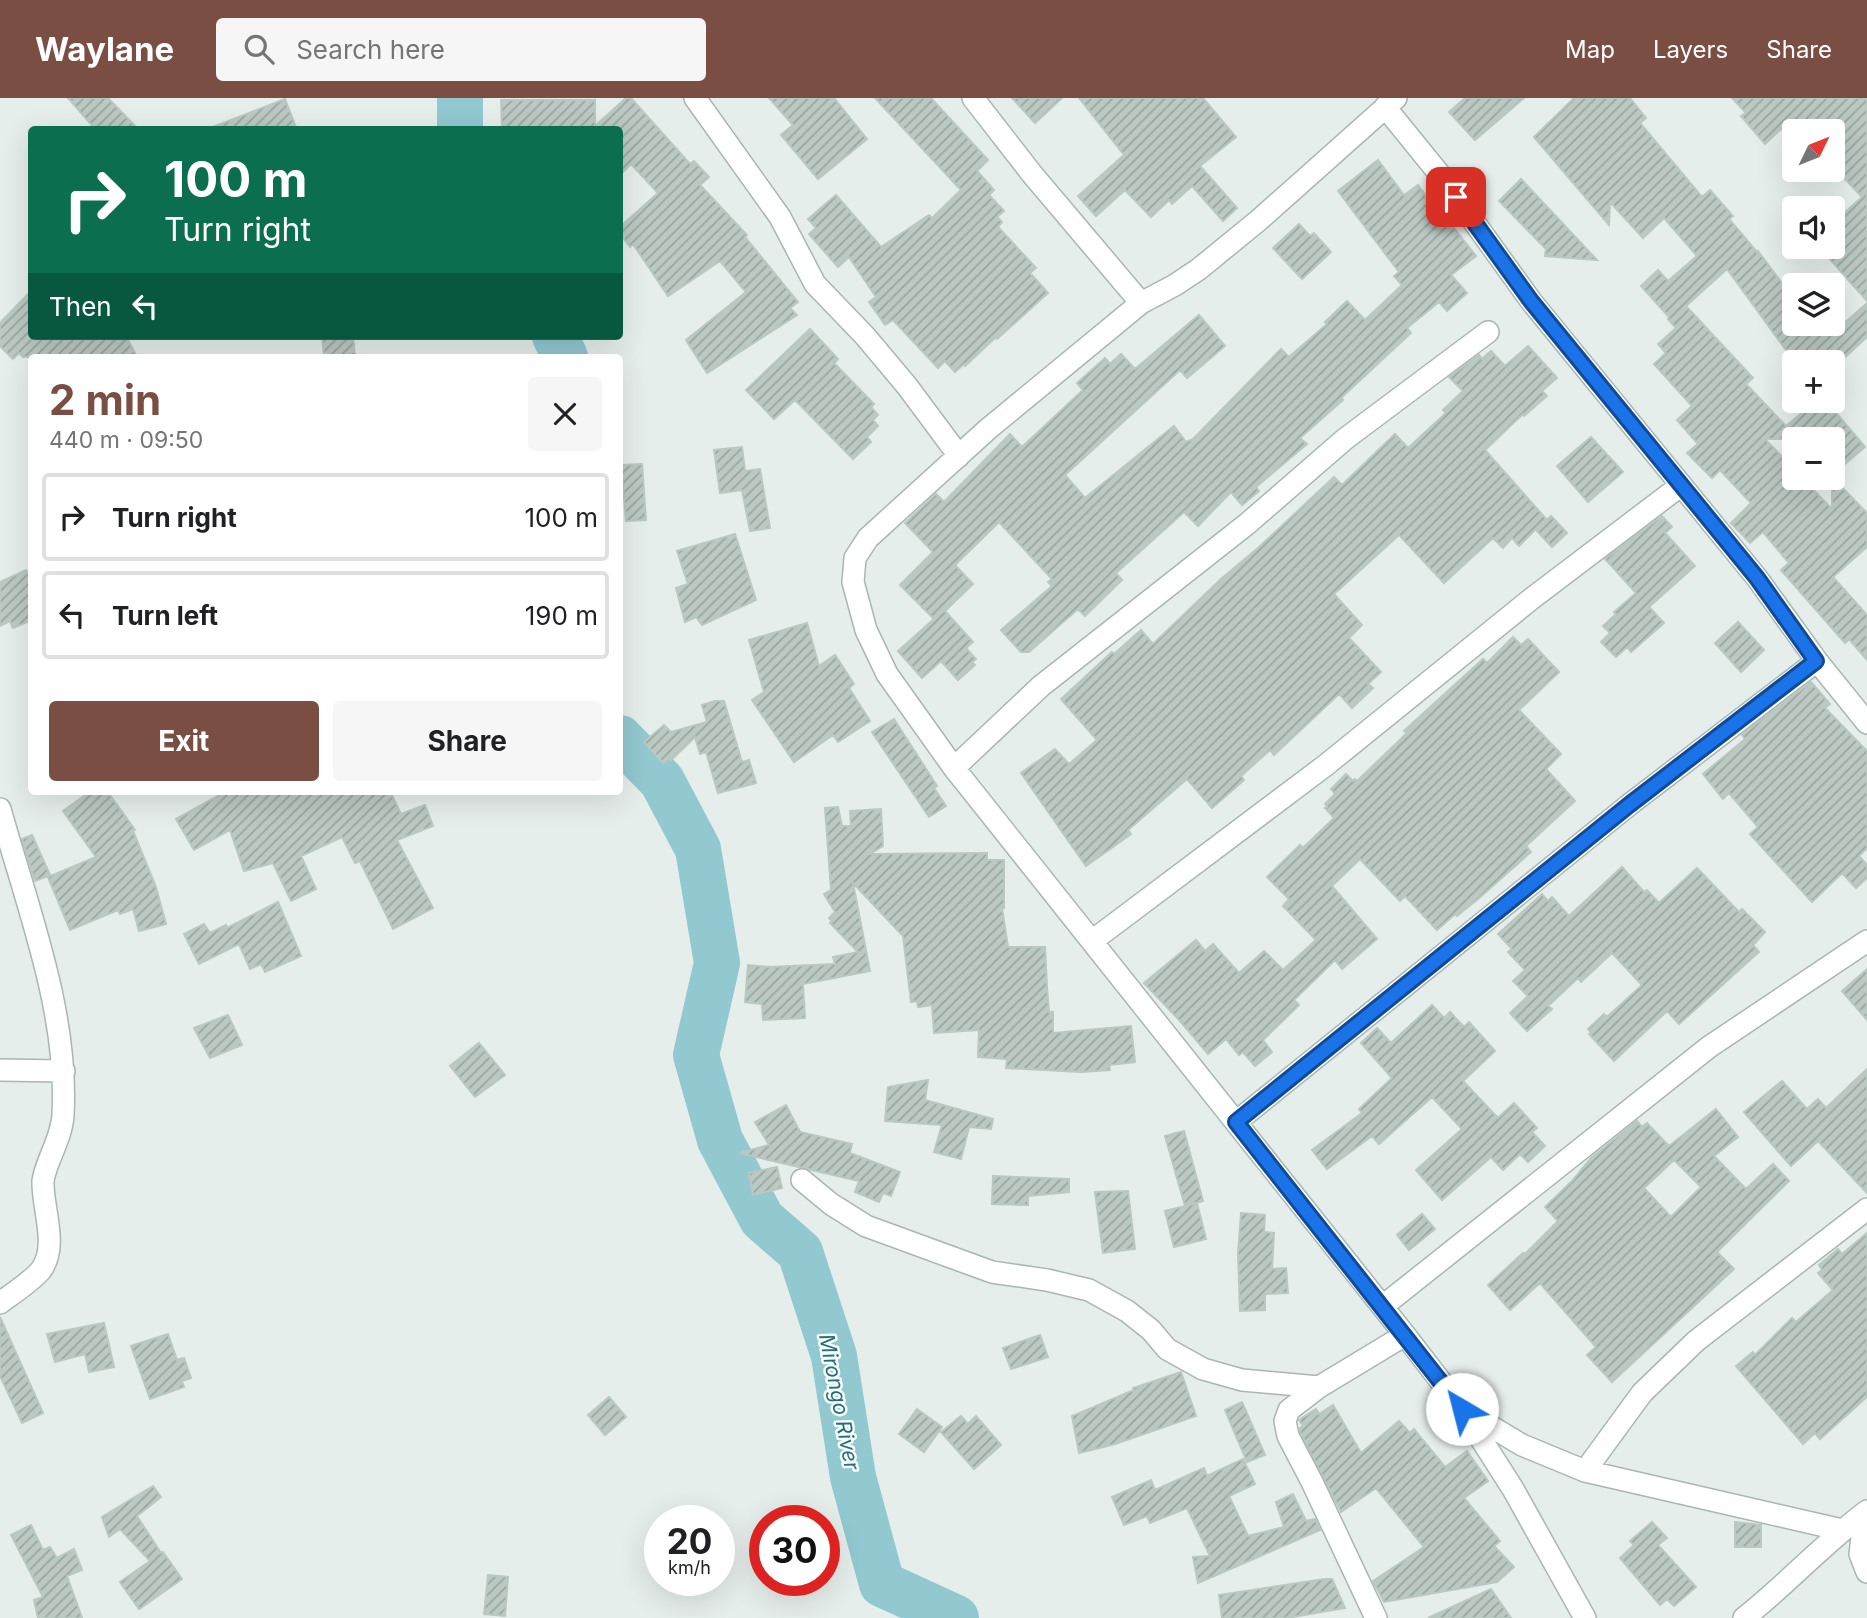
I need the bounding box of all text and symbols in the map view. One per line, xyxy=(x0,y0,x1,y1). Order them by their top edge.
search box xyxy=(216,18,706,81)
text: Waylane xyxy=(35,29,174,69)
icon: search xyxy=(240,30,278,68)
text: Search here xyxy=(296,34,445,65)
text: Map xyxy=(1565,35,1615,64)
text: Layers xyxy=(1653,35,1728,64)
text: Share xyxy=(1766,35,1832,64)
north arrow xyxy=(1782,119,1844,182)
map controls xyxy=(1782,119,1845,490)
text: 100 m xyxy=(164,150,308,209)
icon: right xyxy=(49,154,140,245)
pin xyxy=(1426,167,1486,227)
icon: arrive xyxy=(1437,178,1475,216)
button: sound xyxy=(1782,196,1845,259)
text: Turn right xyxy=(164,210,311,249)
button: layers xyxy=(1782,273,1845,336)
icon: left xyxy=(126,287,164,325)
text: Then xyxy=(49,291,112,322)
button: + xyxy=(1782,350,1845,413)
text: 2 min xyxy=(49,374,161,425)
button: close xyxy=(528,377,602,451)
text: 440 m · 09:50 xyxy=(49,426,203,454)
button: − xyxy=(1782,427,1845,490)
icon: right xyxy=(53,498,91,536)
text: Turn right xyxy=(112,502,237,533)
text: 100 m xyxy=(525,502,598,533)
icon: left xyxy=(53,596,91,634)
text: Turn left xyxy=(112,600,218,631)
text: 190 m xyxy=(525,600,598,631)
button: Exit xyxy=(49,701,319,781)
button: Share xyxy=(333,701,602,781)
water label: Mirongo River xyxy=(814,1332,865,1473)
position arrow xyxy=(1425,1372,1499,1446)
speed limit sign: 30 xyxy=(749,1505,840,1596)
text: 20 xyxy=(667,1520,712,1562)
text: km/h xyxy=(668,1557,711,1578)

